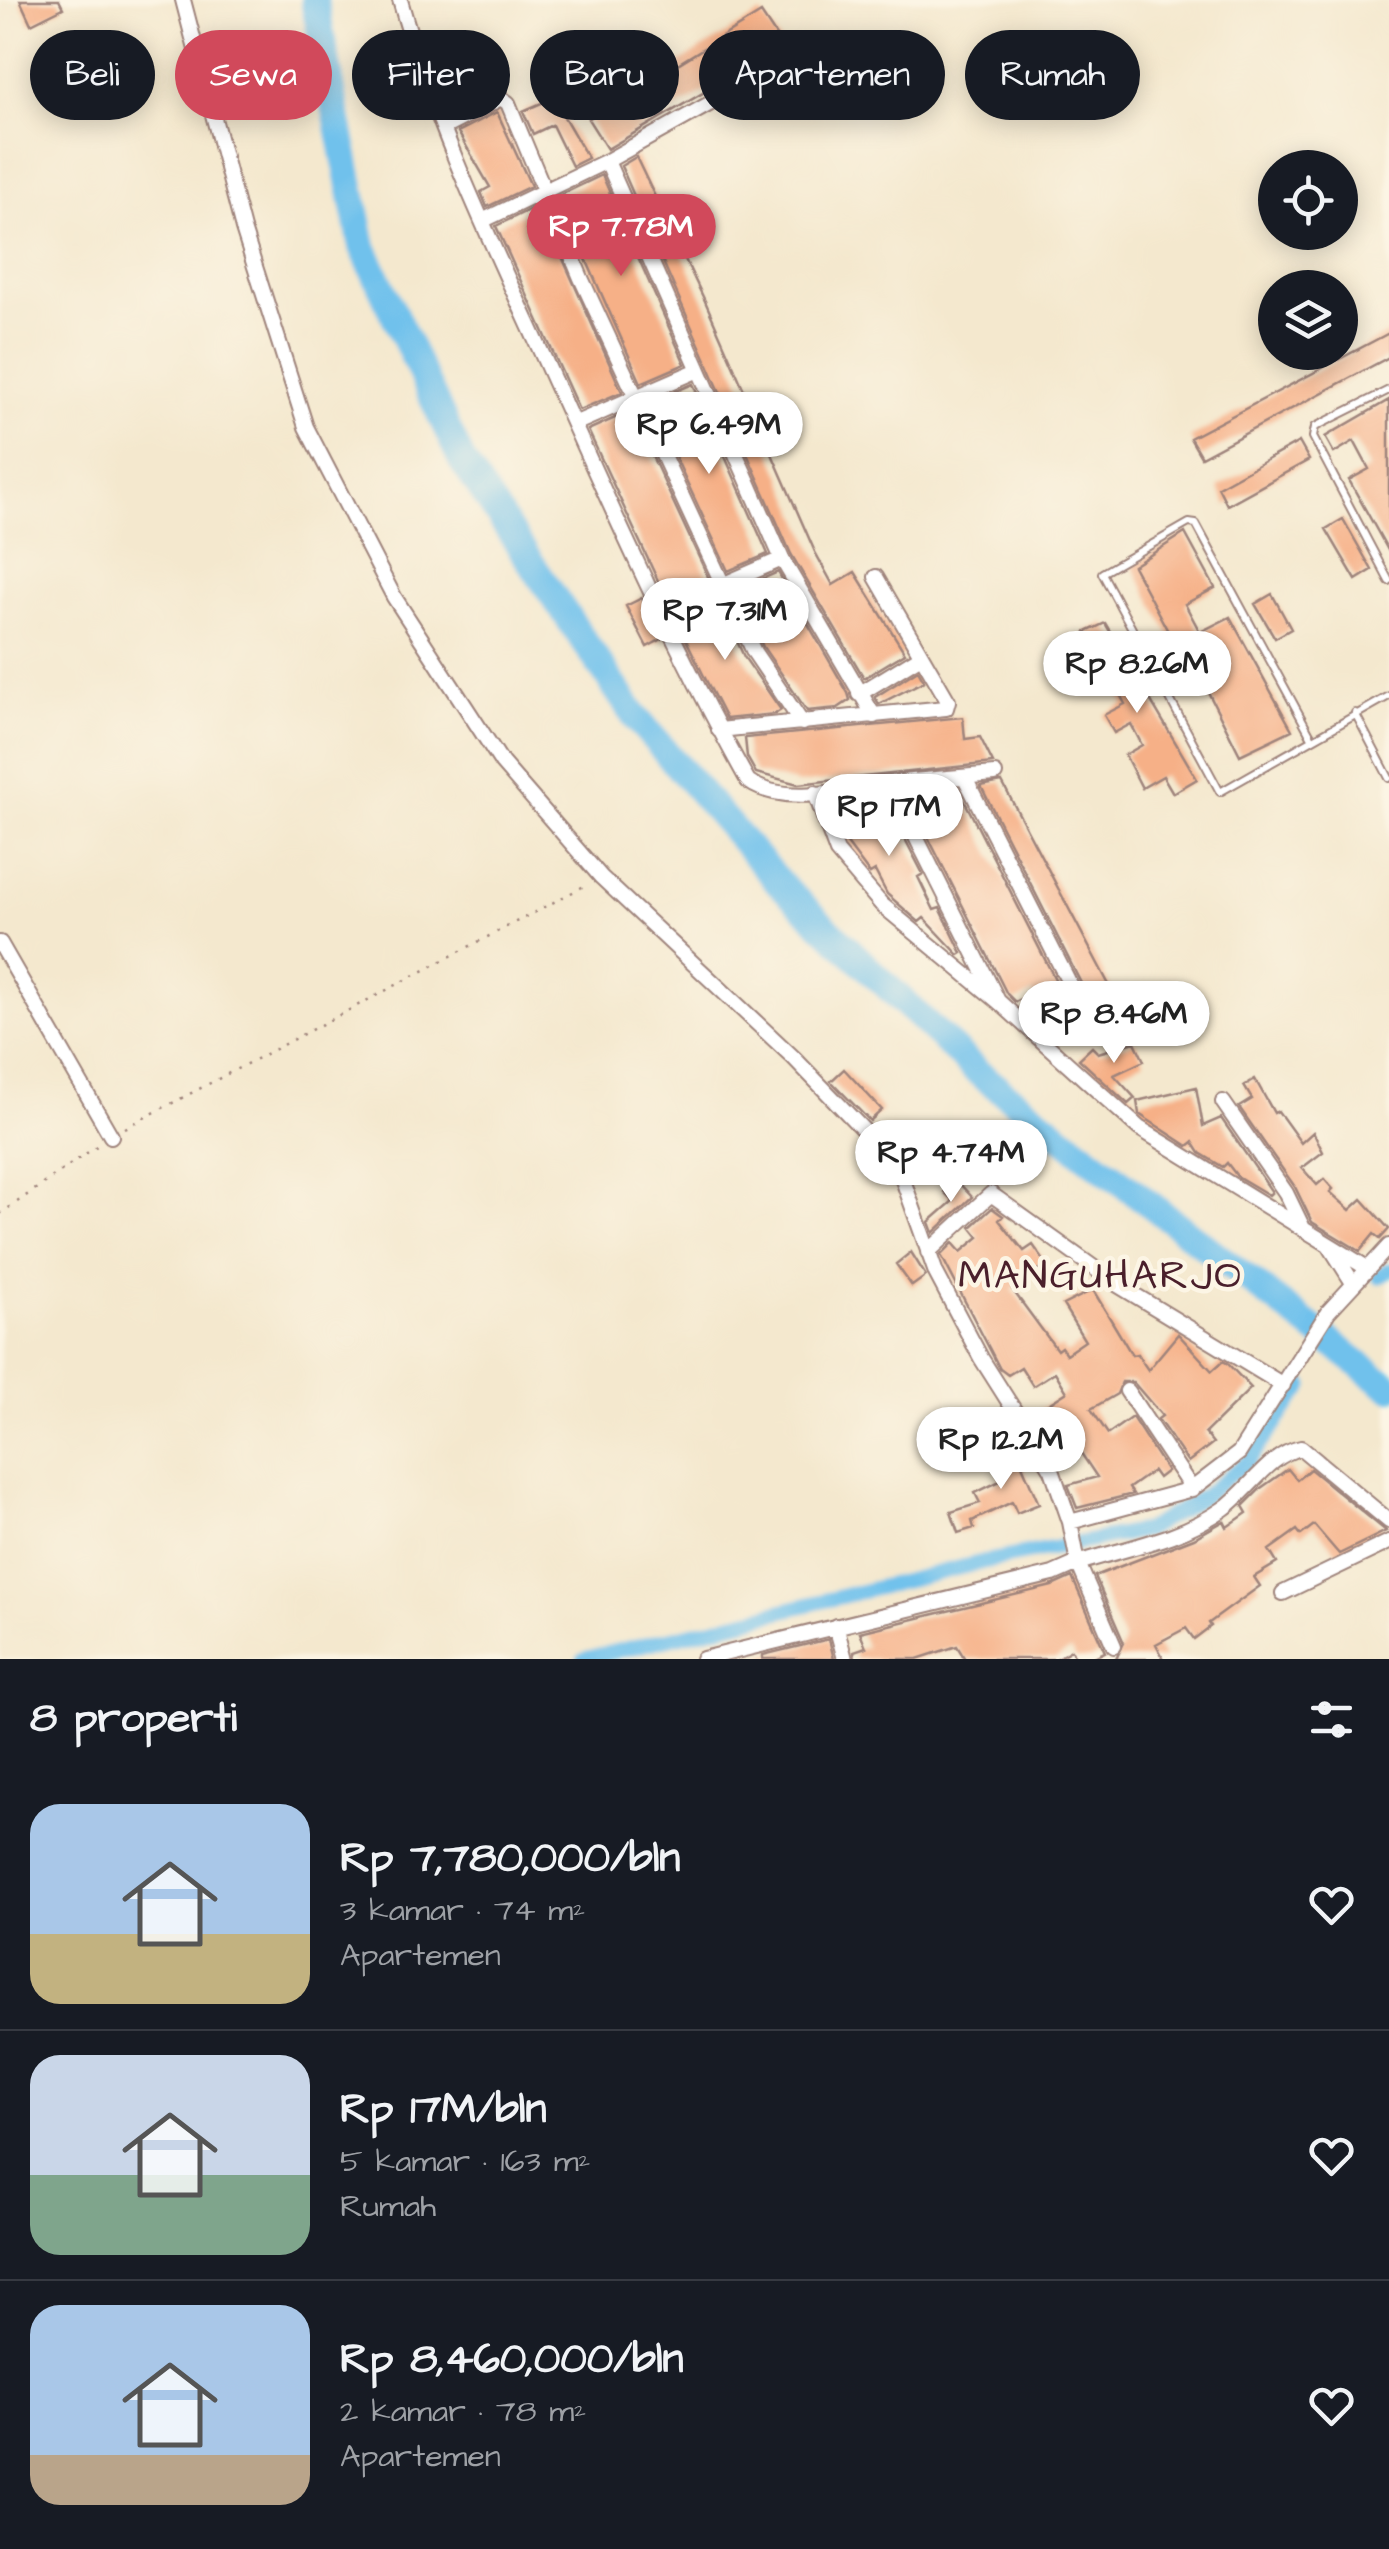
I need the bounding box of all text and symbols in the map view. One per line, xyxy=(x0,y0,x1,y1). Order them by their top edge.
chip: Beli xyxy=(30,30,155,120)
chip: Sewa xyxy=(175,30,332,120)
chip: Filter xyxy=(352,30,510,120)
chip: Baru xyxy=(530,30,679,120)
chip: Apartemen xyxy=(699,30,945,120)
chip: Rumah xyxy=(965,30,1140,120)
map controls xyxy=(1258,150,1358,370)
button: locate xyxy=(1258,150,1358,250)
pin: Rp 7.78M xyxy=(518,194,724,279)
text: Rp 7.78M xyxy=(549,204,693,249)
button: layers xyxy=(1258,270,1358,370)
pin: Rp 6.49M xyxy=(606,392,812,477)
text: Rp 6.49M xyxy=(637,402,781,447)
pin: Rp 7.31M xyxy=(622,578,828,663)
text: Rp 7.31M xyxy=(663,588,787,633)
pin: Rp 8.26M xyxy=(1034,631,1240,716)
text: Rp 8.26M xyxy=(1065,641,1209,686)
pin: Rp 17M xyxy=(808,774,970,859)
text: Rp 17M xyxy=(837,784,941,829)
pin: Rp 8.46M xyxy=(1011,981,1217,1066)
text: Rp 8.46M xyxy=(1041,991,1188,1036)
pin: Rp 4.74M xyxy=(848,1120,1054,1205)
text: Rp 4.74M xyxy=(877,1130,1025,1175)
district label: MANGUHARJO xyxy=(958,1249,1244,1304)
pin: Rp 12.2M xyxy=(898,1407,1104,1492)
text: Rp 12.2M xyxy=(938,1417,1064,1462)
text: 8 properti xyxy=(30,1690,237,1748)
icon: filters xyxy=(1304,1692,1359,1747)
text: Rp 7,780,000/bln xyxy=(340,1830,680,1888)
icon: home xyxy=(110,1844,230,1964)
icon: heart xyxy=(1304,1877,1359,1932)
text: 3 kamar · 74 m² xyxy=(340,1888,585,1933)
text: Apartemen xyxy=(340,1933,501,1978)
text: Rp 17M/bln xyxy=(340,2081,546,2139)
icon: home xyxy=(110,2095,230,2215)
icon: heart xyxy=(1304,2128,1359,2183)
text: 5 kamar · 163 m² xyxy=(340,2139,591,2184)
text: Rumah xyxy=(340,2184,436,2229)
text: Rp 8,460,000/bln xyxy=(340,2331,684,2389)
icon: home xyxy=(110,2345,230,2465)
icon: heart xyxy=(1304,2378,1359,2433)
text: 2 kamar · 78 m² xyxy=(340,2389,586,2434)
text: Apartemen xyxy=(340,2434,501,2479)

